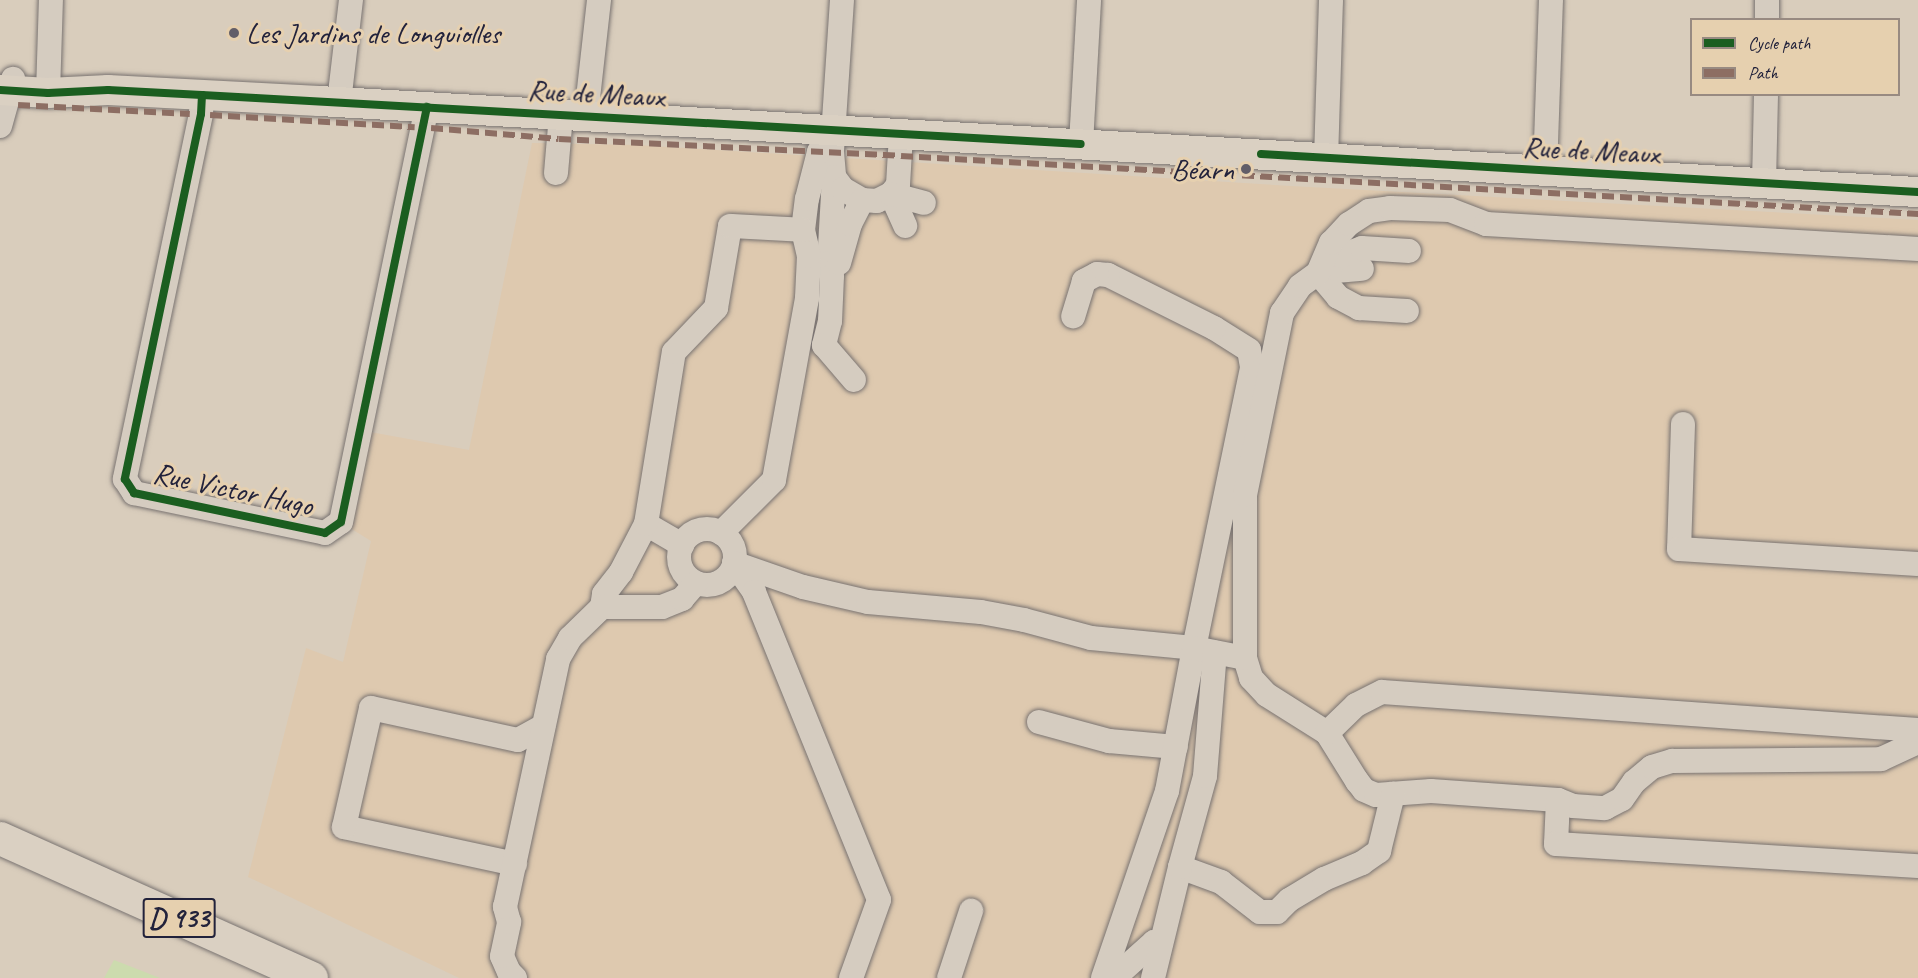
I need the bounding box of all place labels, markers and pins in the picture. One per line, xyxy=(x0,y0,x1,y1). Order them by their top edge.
place label: Les Jardins de Longuiolles xyxy=(246,15,501,51)
marker: Les Jardins de Longuiolles xyxy=(227,26,241,40)
place label: Béarn xyxy=(1171,151,1234,187)
marker: Béarn xyxy=(1239,162,1253,176)

